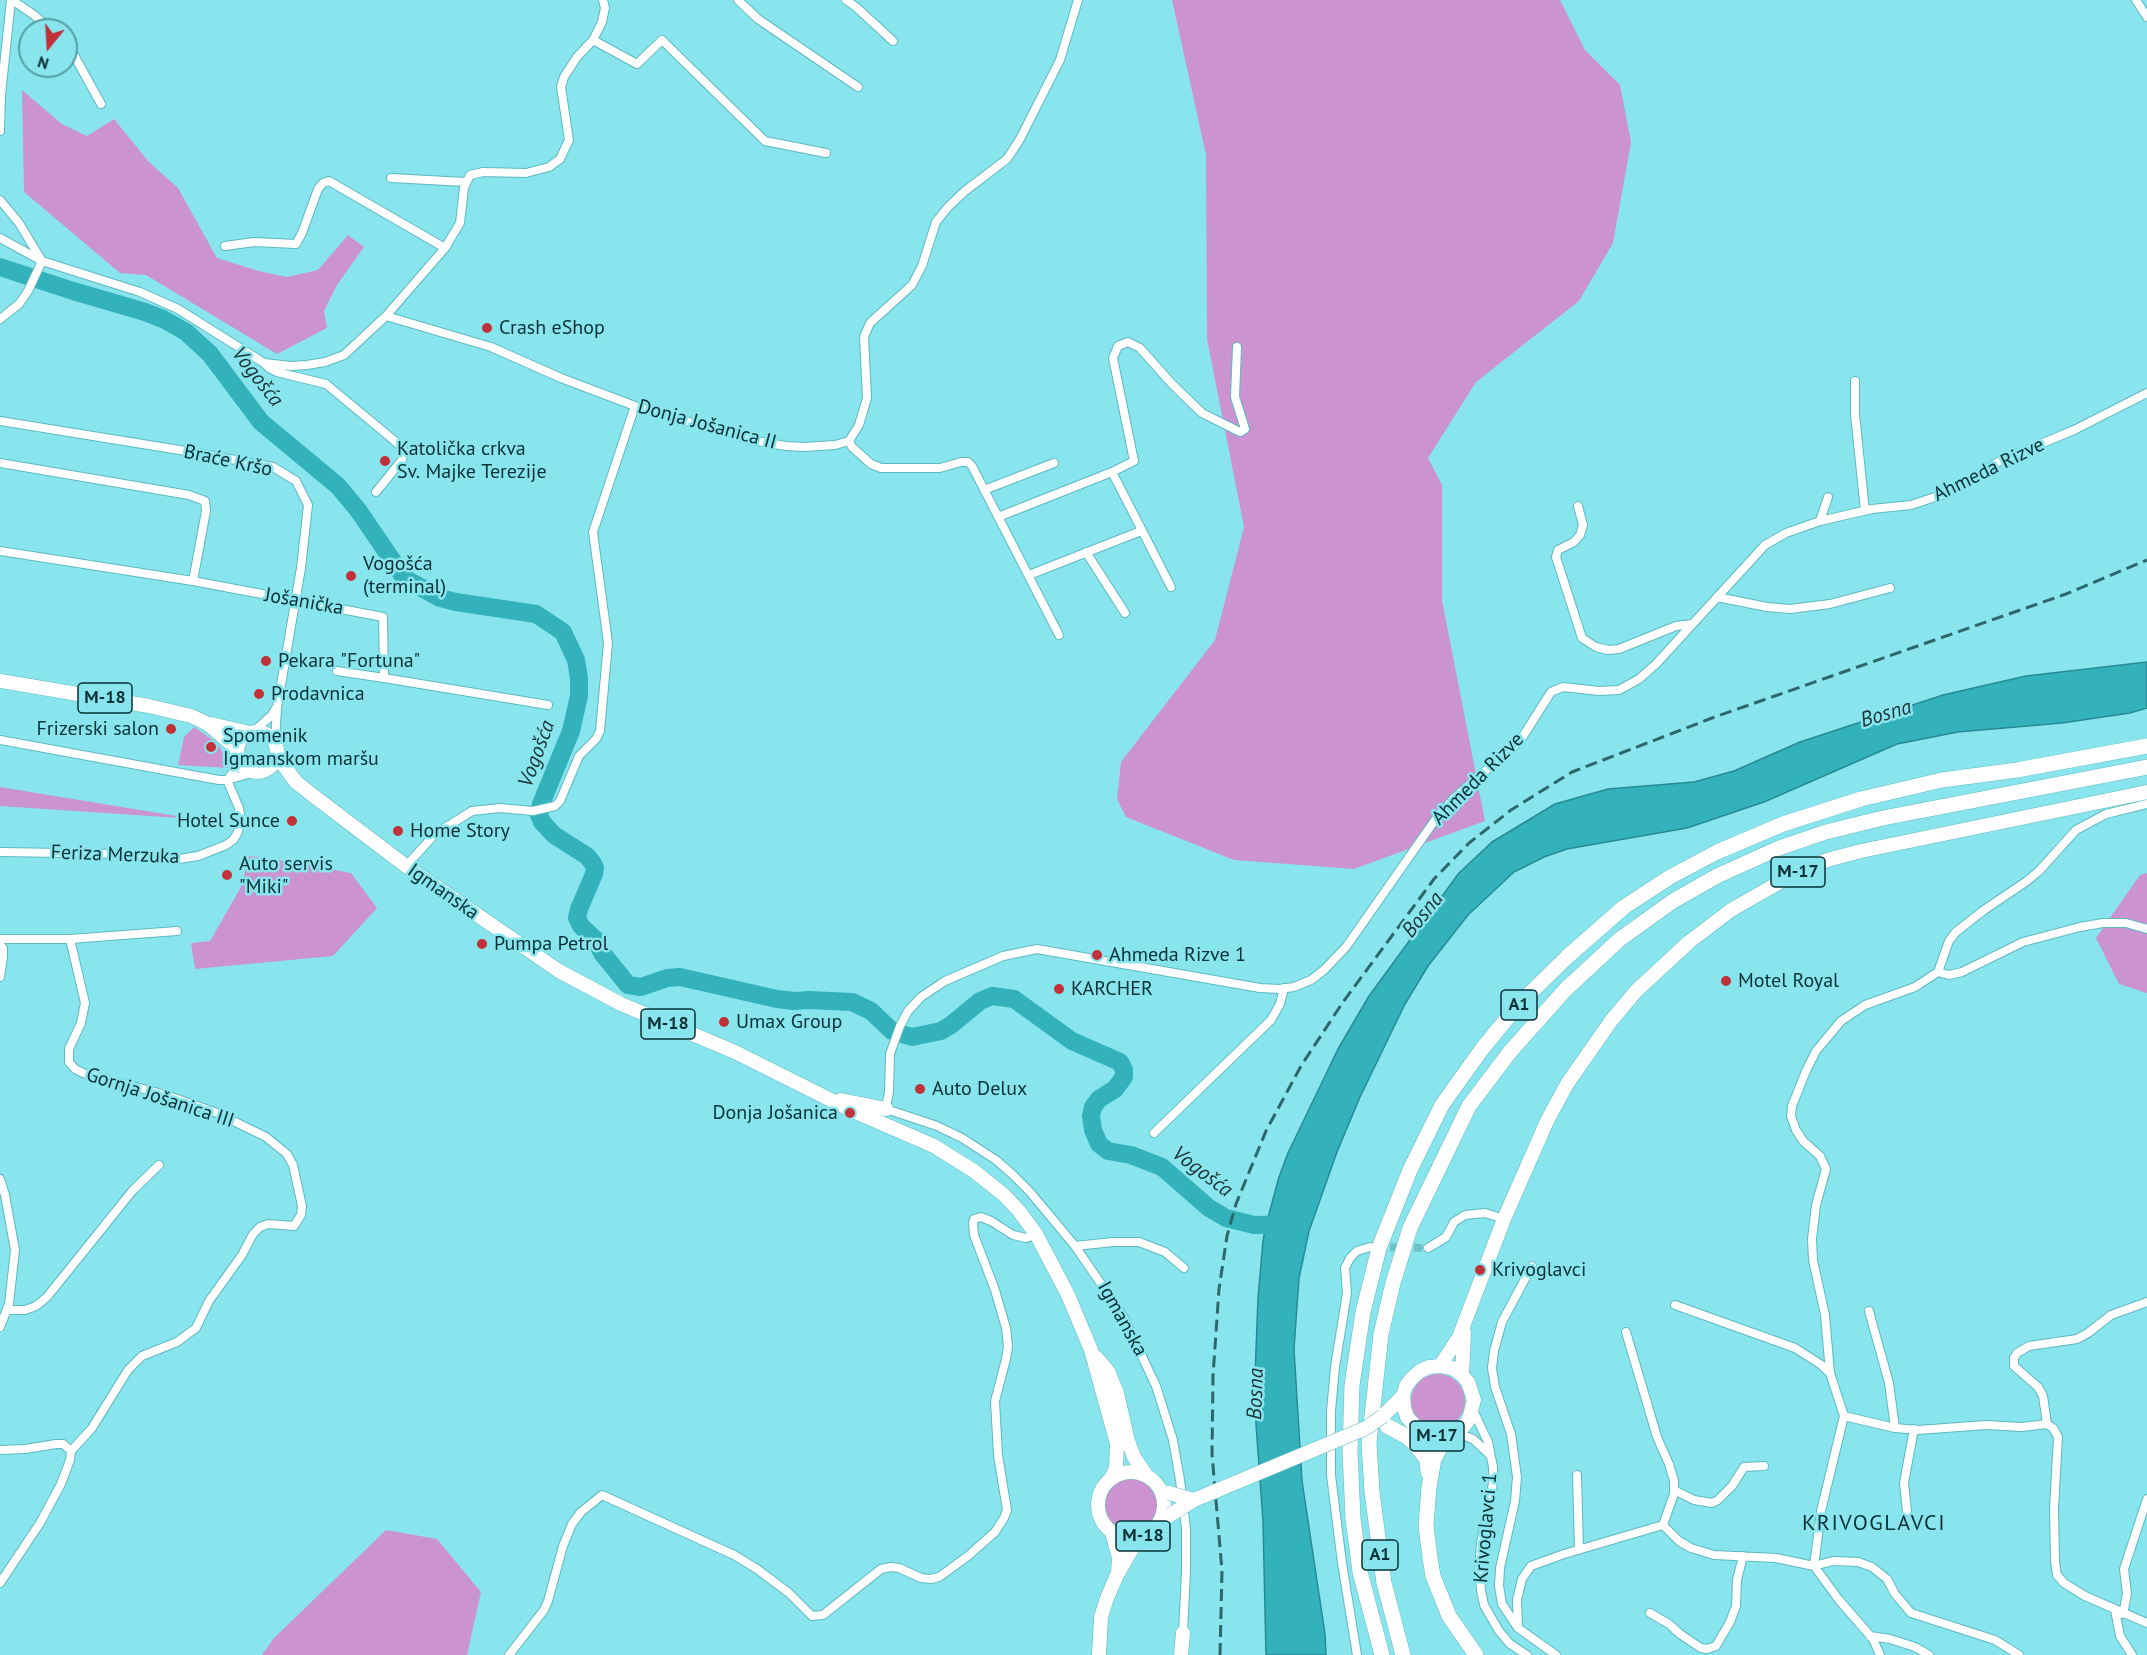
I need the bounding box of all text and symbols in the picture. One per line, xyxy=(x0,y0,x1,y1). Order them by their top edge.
north arrow xyxy=(18,18,78,78)
text: N xyxy=(35,52,51,74)
place label: Crash eShop xyxy=(499,316,605,340)
marker: Crash eShop xyxy=(480,321,494,335)
water label: Vogošća xyxy=(226,342,288,412)
street label: Donja Jošanica II xyxy=(635,395,779,455)
street label: Ahmeda Rizve xyxy=(1930,433,2048,507)
place label: Katolička crkva Sv. Majke Terezije xyxy=(397,437,547,484)
street label: Braće Kršo xyxy=(181,440,275,482)
marker: Katolička crkva Sv. Majke Terezije xyxy=(378,454,392,468)
place label: Vogošća (terminal) xyxy=(363,552,446,599)
marker: Vogošća (terminal) xyxy=(344,569,358,583)
street label: Jošanička xyxy=(263,583,345,621)
place label: Pekara "Fortuna" xyxy=(278,649,420,673)
marker: Pekara "Fortuna" xyxy=(259,654,273,668)
place label: Prodavnica xyxy=(271,682,365,706)
road number: M-18 xyxy=(78,683,132,713)
marker: Prodavnica xyxy=(252,687,266,701)
water label: Bosna xyxy=(1858,695,1914,733)
place label: Frizerski salon xyxy=(36,717,159,741)
water label: Vogošća xyxy=(513,717,561,791)
marker: Frizerski salon xyxy=(164,722,178,736)
place label: Spomenik Igmanskom maršu xyxy=(223,724,379,771)
street label: Ahmeda Rizve xyxy=(1427,728,1529,830)
marker: Spomenik Igmanskom maršu xyxy=(204,740,218,754)
place label: Hotel Sunce xyxy=(177,809,280,833)
marker: Hotel Sunce xyxy=(285,814,299,828)
place label: Home Story xyxy=(410,819,510,843)
marker: Home Story xyxy=(391,824,405,838)
street label: Feriza Merzuka xyxy=(50,841,180,869)
place label: Auto servis "Miki" xyxy=(239,852,333,899)
road number: M-17 xyxy=(1771,857,1825,887)
street label: Igmanska xyxy=(403,859,483,925)
marker: Auto servis "Miki" xyxy=(220,868,234,882)
water label: Bosna xyxy=(1397,887,1449,943)
place label: Pumpa Petrol xyxy=(494,932,608,956)
marker: Pumpa Petrol xyxy=(475,937,489,951)
place label: Ahmeda Rizve 1 xyxy=(1109,943,1246,967)
marker: Ahmeda Rizve 1 xyxy=(1090,948,1104,962)
place label: Motel Royal xyxy=(1738,969,1839,993)
marker: Motel Royal xyxy=(1719,974,1733,988)
place label: KARCHER xyxy=(1071,977,1153,1001)
marker: KARCHER xyxy=(1052,982,1066,996)
road number: A1 xyxy=(1501,990,1537,1020)
road number: M-18 xyxy=(641,1009,695,1039)
place label: Umax Group xyxy=(736,1010,842,1034)
marker: Umax Group xyxy=(717,1015,731,1029)
street label: Gornja Jošanica III xyxy=(83,1063,237,1133)
place label: Auto Delux xyxy=(932,1077,1027,1101)
marker: Auto Delux xyxy=(913,1082,927,1096)
place label: Donja Jošanica xyxy=(713,1101,838,1125)
marker: Donja Jošanica xyxy=(843,1106,857,1120)
water label: Vogošća xyxy=(1167,1141,1237,1203)
place label: Krivoglavci xyxy=(1492,1258,1586,1282)
marker: Krivoglavci xyxy=(1473,1263,1487,1277)
street label: Igmanska xyxy=(1092,1278,1152,1360)
water label: Bosna xyxy=(1243,1368,1269,1420)
road number: M-17 xyxy=(1410,1421,1464,1451)
street label: Krivoglavci 1 xyxy=(1469,1472,1503,1584)
district label: KRIVOGLAVCI xyxy=(1802,1511,1946,1537)
road number: M-18 xyxy=(1116,1521,1170,1551)
road number: A1 xyxy=(1362,1540,1398,1570)

